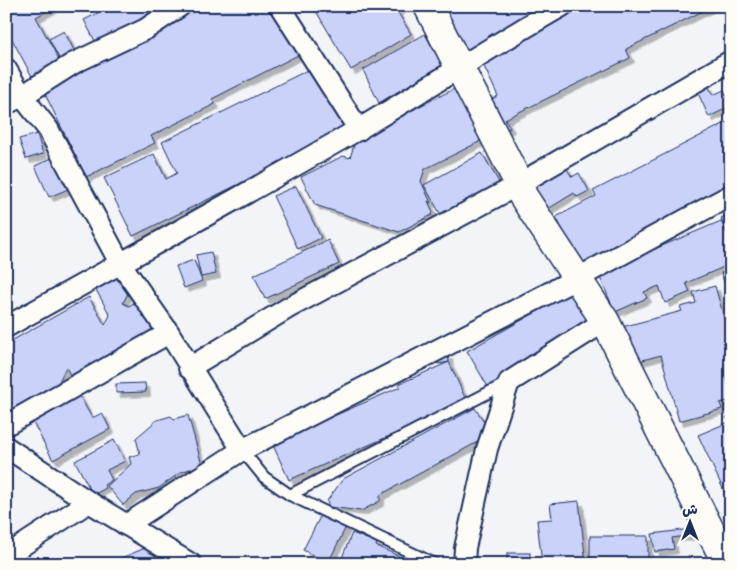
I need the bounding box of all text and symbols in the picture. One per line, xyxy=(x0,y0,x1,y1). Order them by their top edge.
north arrow xyxy=(664,498,714,548)
text: ش xyxy=(682,499,698,518)

